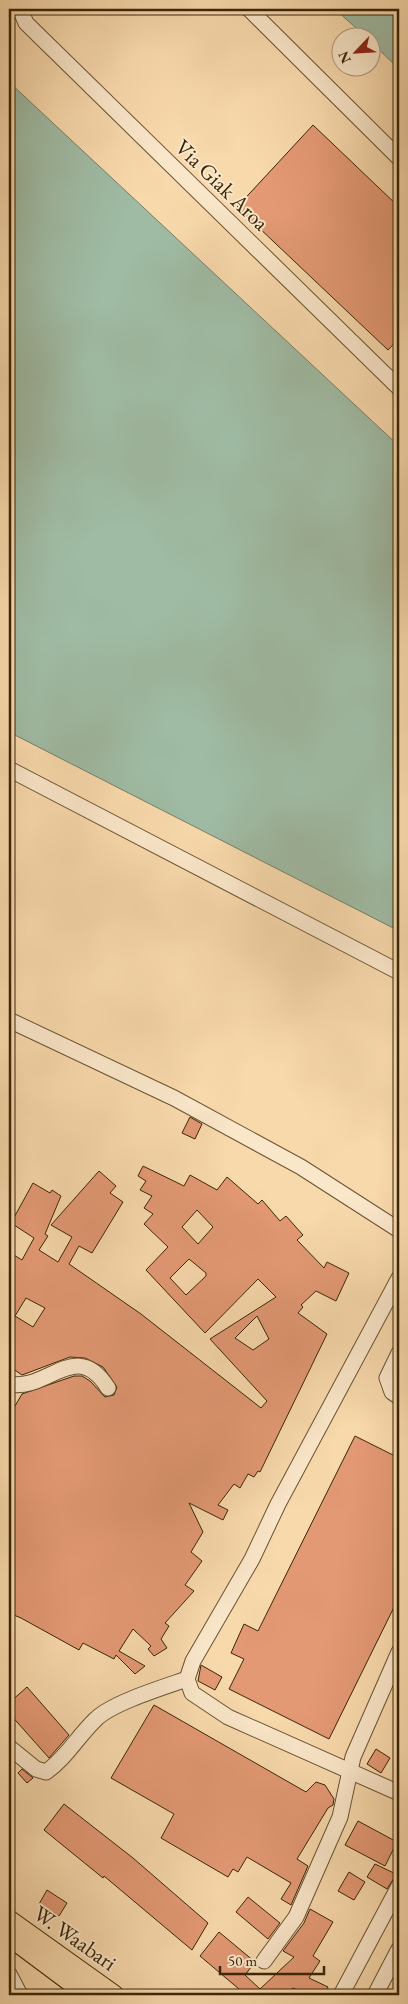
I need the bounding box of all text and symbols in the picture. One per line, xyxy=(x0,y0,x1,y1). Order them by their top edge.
north arrow xyxy=(330,28,380,78)
text: N xyxy=(333,48,355,66)
street label: Via Giak Aroa xyxy=(169,133,275,237)
street label: W. Waabari xyxy=(28,1899,122,1977)
scale bar xyxy=(220,1944,324,1976)
text: 50 m xyxy=(228,1951,257,1970)

